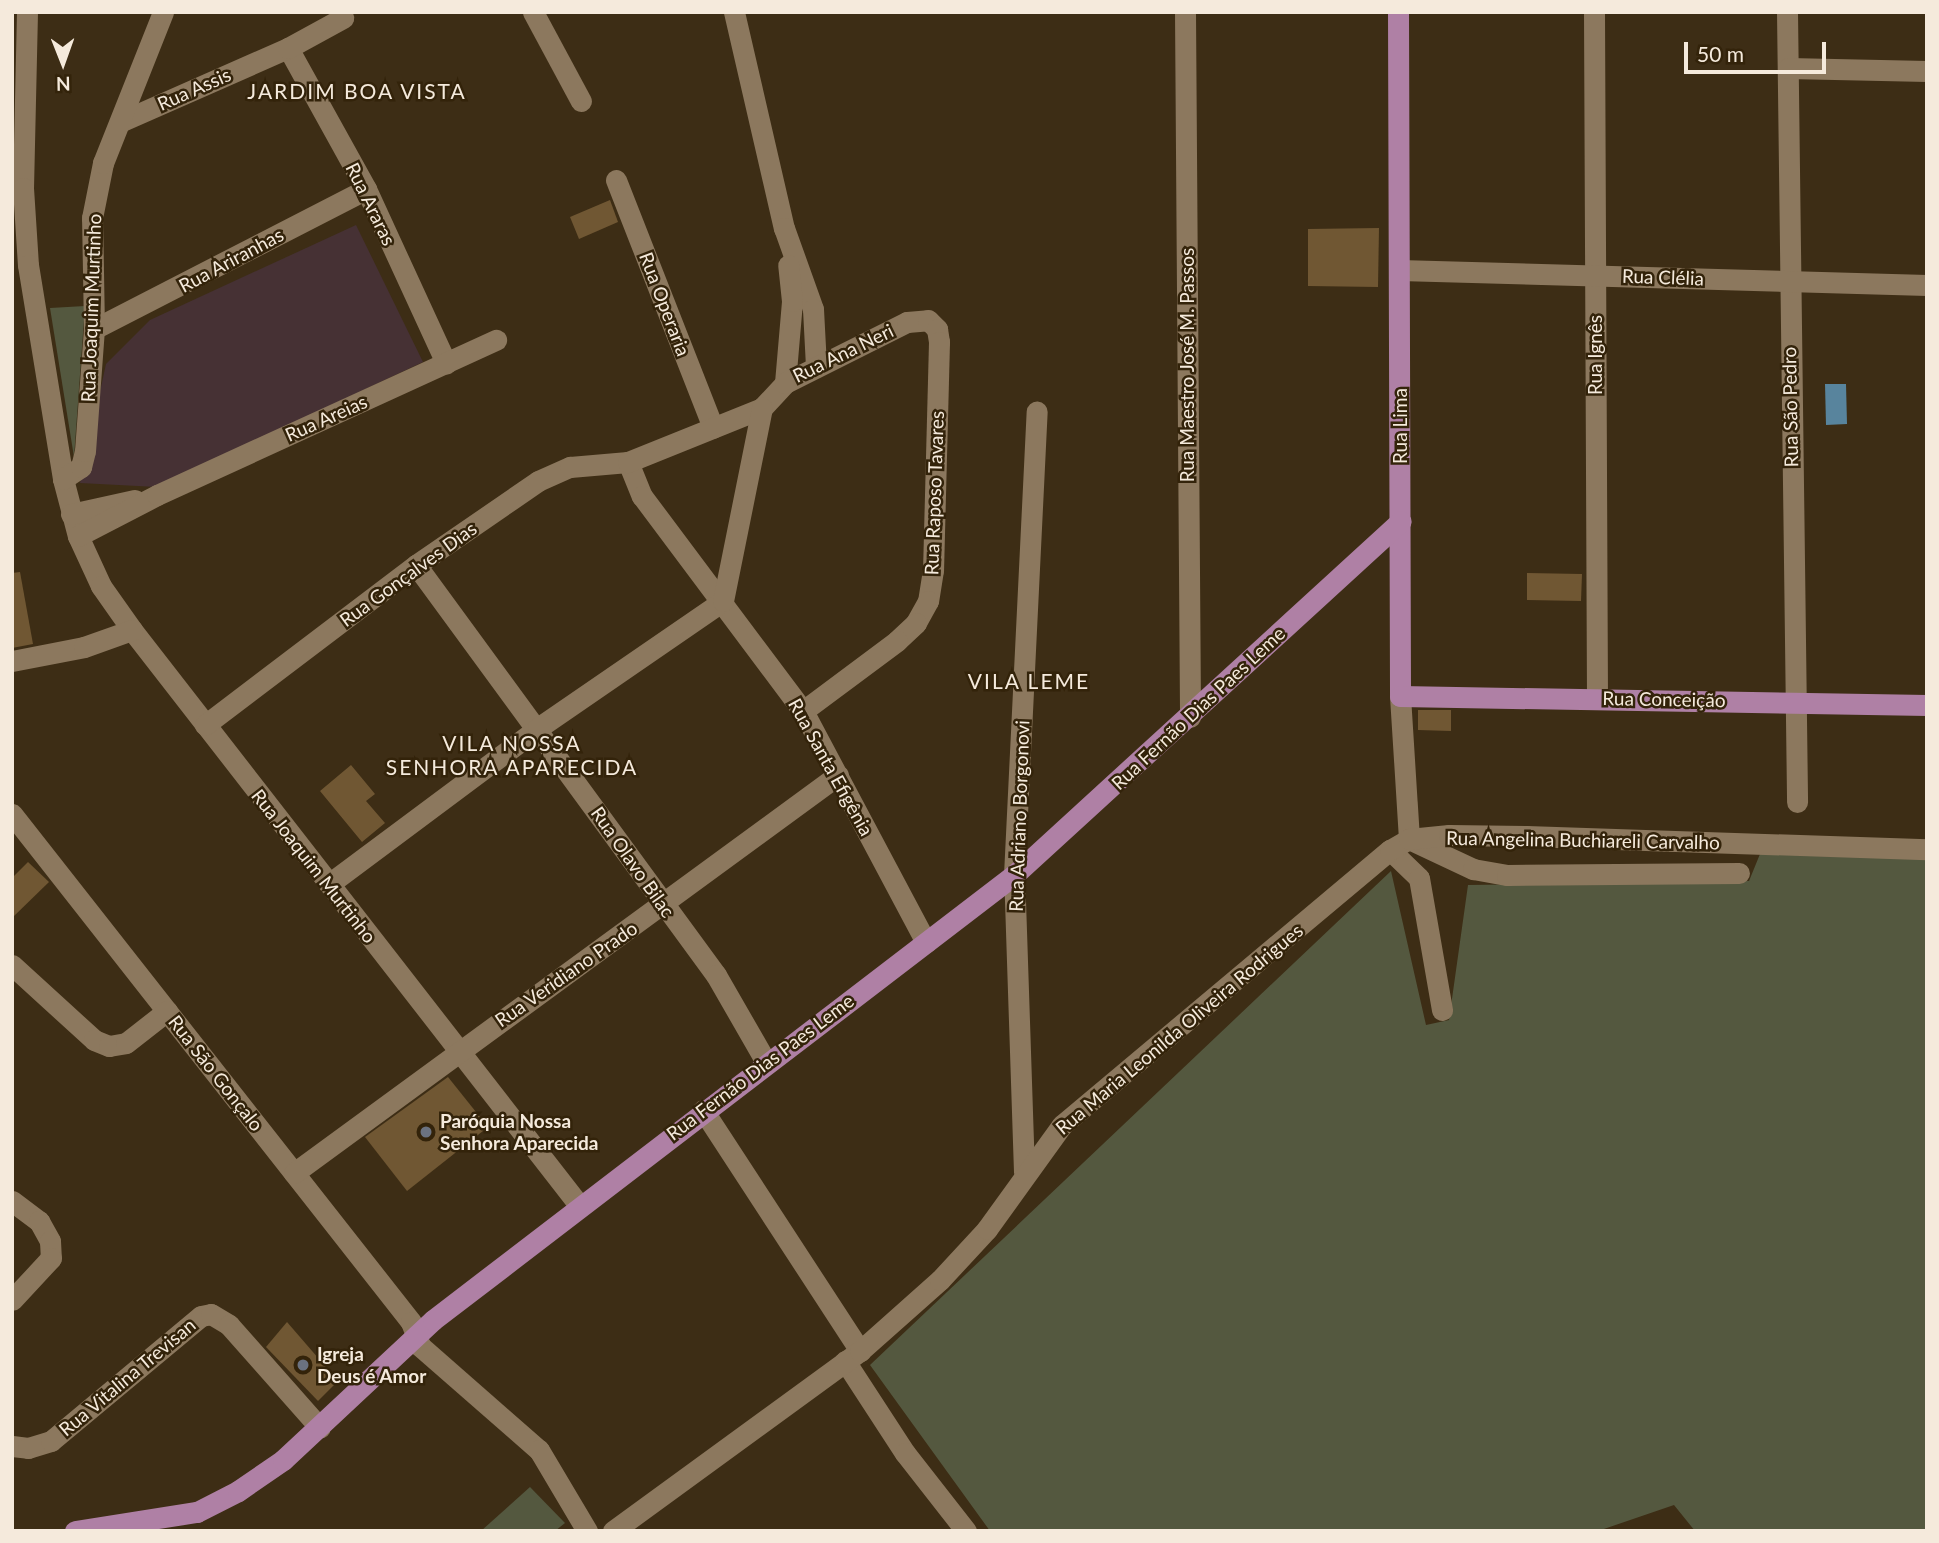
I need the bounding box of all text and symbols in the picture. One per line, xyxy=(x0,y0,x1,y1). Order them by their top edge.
north arrow xyxy=(28,28,98,98)
scale bar xyxy=(1687,28,1829,72)
text: 50 m xyxy=(1697,41,1744,66)
street label: Rua Assis xyxy=(153,63,235,115)
text: N xyxy=(56,73,71,96)
district label: JARDIM BOA VISTA xyxy=(249,78,465,104)
street label: Rua Araras xyxy=(341,159,401,249)
street label: Rua Joaquim Murtinho xyxy=(76,213,106,403)
street label: Rua Ariranhas xyxy=(175,223,287,297)
street label: Rua Maestro José M. Passos xyxy=(1176,247,1198,483)
street label: Rua Operaria xyxy=(635,249,695,359)
street label: Rua Clélia xyxy=(1622,264,1704,290)
street label: Rua Ignês xyxy=(1584,315,1606,395)
street label: Rua Ana Neri xyxy=(789,319,897,387)
street label: Rua São Pedro xyxy=(1778,347,1802,467)
street label: Rua Lima xyxy=(1389,388,1411,464)
street label: Rua Areias xyxy=(281,390,371,446)
street label: Rua Raposo Tavares xyxy=(920,410,948,576)
street label: Rua Gonçalves Dias xyxy=(335,517,481,631)
street label: Rua Fernão Dias Paes Leme xyxy=(1107,622,1289,794)
district label: VILA LEME xyxy=(969,668,1089,694)
street label: Rua Conceição xyxy=(1602,687,1726,711)
street label: Rua Santa Efigênia xyxy=(784,694,878,840)
street label: Rua Adriano Borgonovi xyxy=(1004,719,1034,913)
district label: VILA NOSSA SENHORA APARECIDA xyxy=(387,730,637,780)
street label: Rua Joaquim Murtinho xyxy=(247,784,381,948)
street label: Rua Olavo Bilac xyxy=(586,802,680,922)
street label: Rua Angelina Buchiareli Carvalho xyxy=(1446,826,1720,854)
street label: Rua Veridiano Prado xyxy=(490,916,642,1032)
street label: Rua Maria Leonilda Oliveira Rodrigues xyxy=(1051,919,1307,1139)
street label: Rua Fernão Dias Paes Leme xyxy=(662,989,858,1145)
street label: Rua São Gonçalo xyxy=(164,1011,268,1135)
place label: Paróquia Nossa Senhora Aparecida xyxy=(440,1110,599,1154)
marker: Paróquia Nossa Senhora Aparecida xyxy=(418,1124,434,1140)
street label: Rua Vitalina Trevisan xyxy=(54,1313,200,1441)
place label: Igreja Deus é Amor xyxy=(317,1343,427,1387)
marker: Igreja Deus é Amor xyxy=(295,1357,311,1373)

